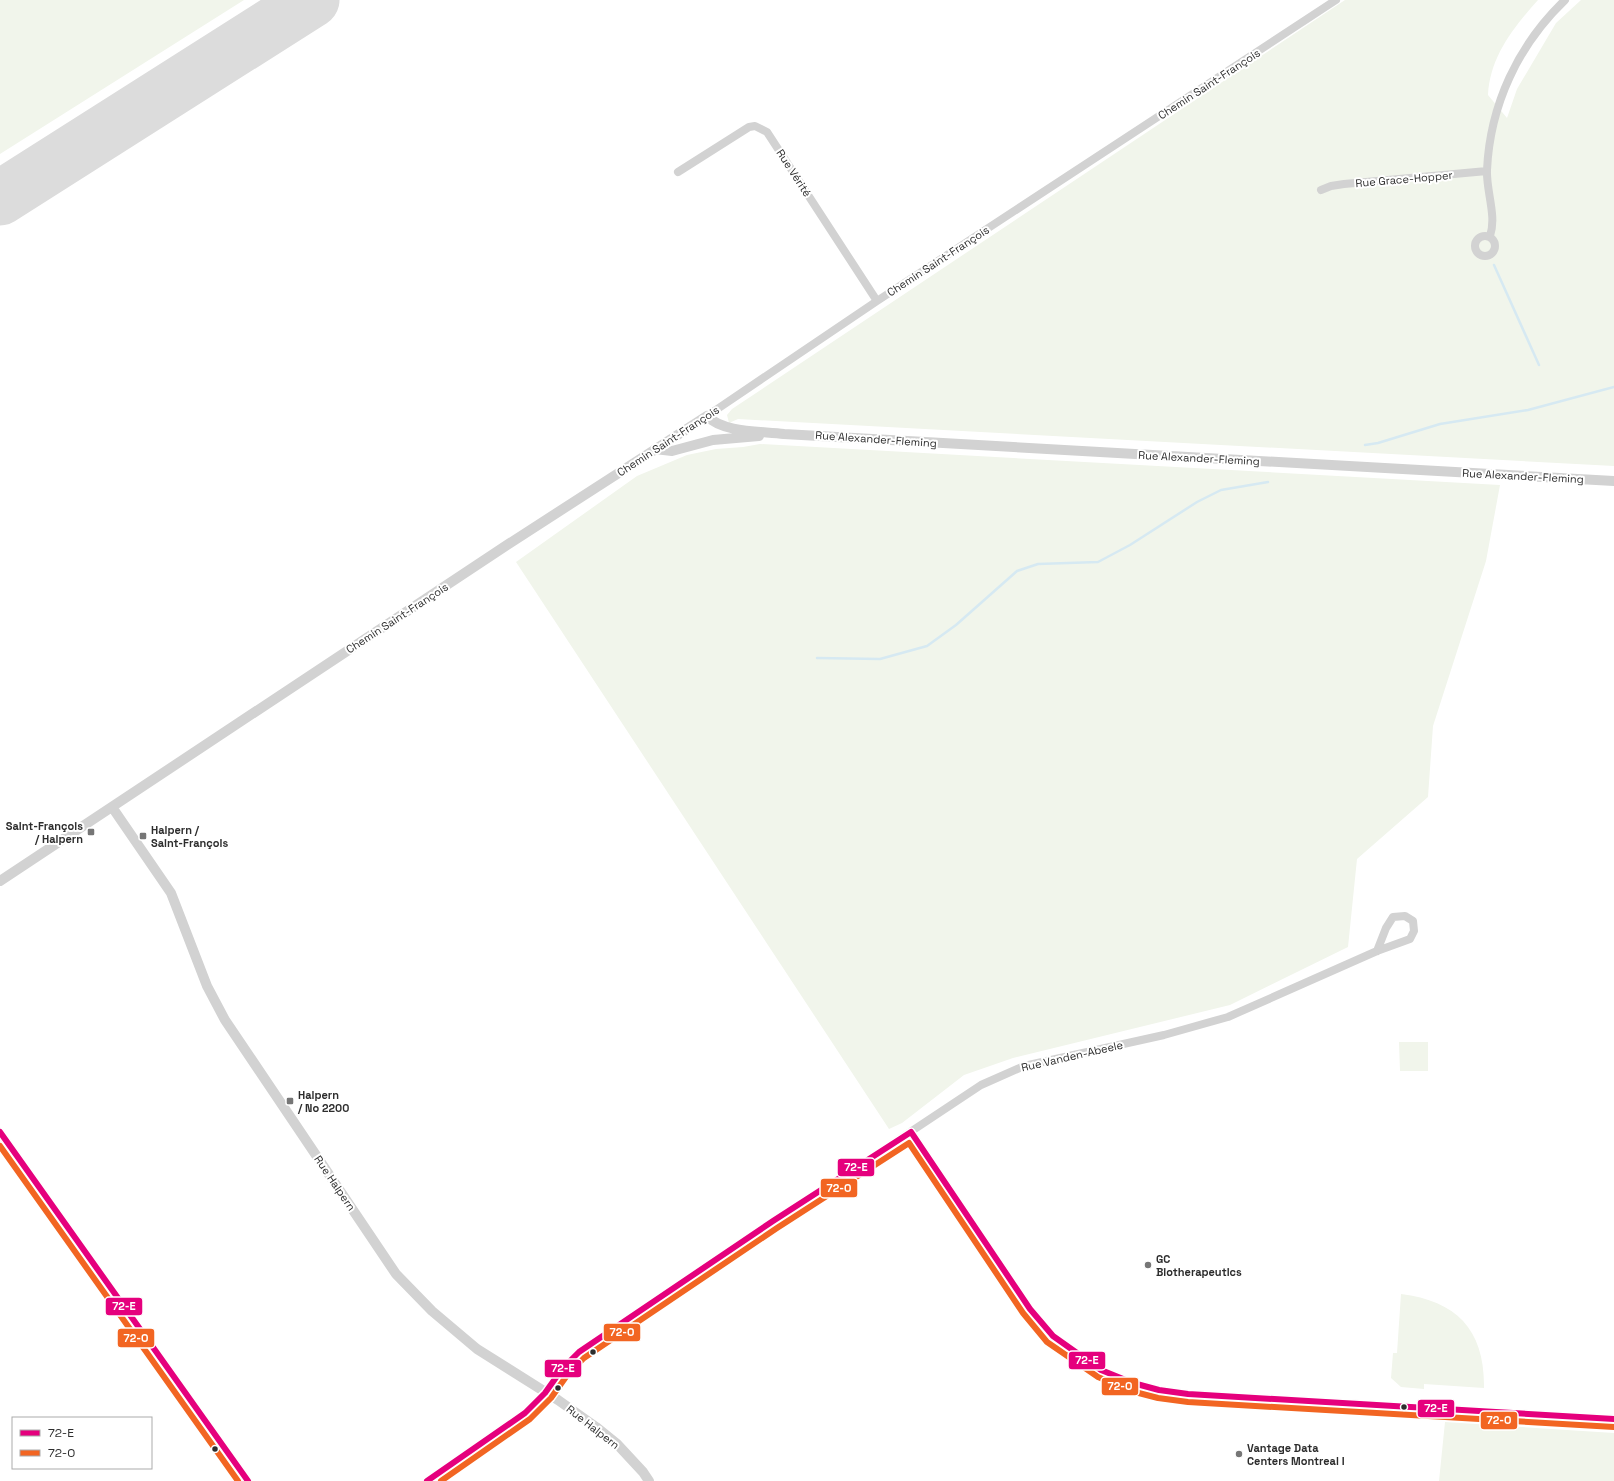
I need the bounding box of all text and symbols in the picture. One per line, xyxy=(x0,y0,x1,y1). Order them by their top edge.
street label: Chemin Saint-François xyxy=(1155,46,1263,122)
street label: Rue Vérité xyxy=(773,147,815,199)
street label: Rue Grace-Hopper xyxy=(1355,168,1453,190)
street label: Chemin Saint-François xyxy=(884,223,992,299)
street label: Chemin Saint-François xyxy=(614,403,722,479)
street label: Rue Alexander-Fleming xyxy=(815,428,937,450)
street label: Rue Alexander-Fleming xyxy=(1138,448,1260,468)
street label: Rue Alexander-Fleming xyxy=(1462,466,1584,486)
street label: Chemin Saint-François xyxy=(343,580,451,656)
place label: Saint-François / Halpern xyxy=(6,819,83,846)
place label: Halpern / Saint-François xyxy=(151,823,228,850)
marker: Saint-François / Halpern xyxy=(86,827,96,837)
marker: Halpern / Saint-François xyxy=(138,831,148,841)
street label: Rue Vanden-Abeele xyxy=(1020,1038,1124,1074)
place label: Halpern / No 2200 xyxy=(297,1088,349,1115)
marker: Halpern / No 2200 xyxy=(285,1096,295,1106)
street label: Rue Halpern xyxy=(311,1153,359,1213)
line badge: 72-E xyxy=(837,1158,875,1177)
text: 72-E xyxy=(844,1160,868,1174)
line badge: 72-O xyxy=(820,1178,858,1198)
text: 72-O xyxy=(827,1181,851,1195)
place label: GC Biotherapeutics xyxy=(1156,1252,1242,1279)
marker: GC Biotherapeutics xyxy=(1143,1260,1153,1270)
line badge: 72-E xyxy=(105,1297,143,1316)
text: 72-E xyxy=(112,1299,136,1313)
line badge: 72-O xyxy=(603,1323,641,1342)
text: 72-O xyxy=(610,1325,634,1339)
line badge: 72-O xyxy=(117,1328,155,1348)
text: 72-O xyxy=(124,1331,148,1345)
unlabelled marker xyxy=(588,1347,598,1357)
line badge: 72-E xyxy=(1068,1351,1106,1370)
text: 72-E xyxy=(1075,1353,1099,1367)
line badge: 72-E xyxy=(544,1359,582,1378)
text: 72-E xyxy=(551,1361,575,1375)
line badge: 72-O xyxy=(1101,1377,1139,1396)
text: 72-O xyxy=(1108,1379,1132,1393)
unlabelled marker xyxy=(553,1383,563,1393)
line badge: 72-E xyxy=(1417,1399,1455,1418)
text: 72-E xyxy=(1424,1401,1448,1415)
street label: Rue Halpern xyxy=(564,1402,622,1452)
unlabelled marker xyxy=(1399,1402,1409,1412)
line badge: 72-O xyxy=(1480,1411,1518,1430)
text: 72-O xyxy=(1487,1413,1511,1427)
legend xyxy=(12,1417,152,1469)
text: 72-E xyxy=(48,1425,74,1441)
place label: Vantage Data Centers Montreal I xyxy=(1247,1441,1345,1468)
unlabelled marker xyxy=(210,1444,220,1454)
text: 72-O xyxy=(48,1445,75,1461)
marker: Vantage Data Centers Montreal I xyxy=(1234,1449,1244,1459)

